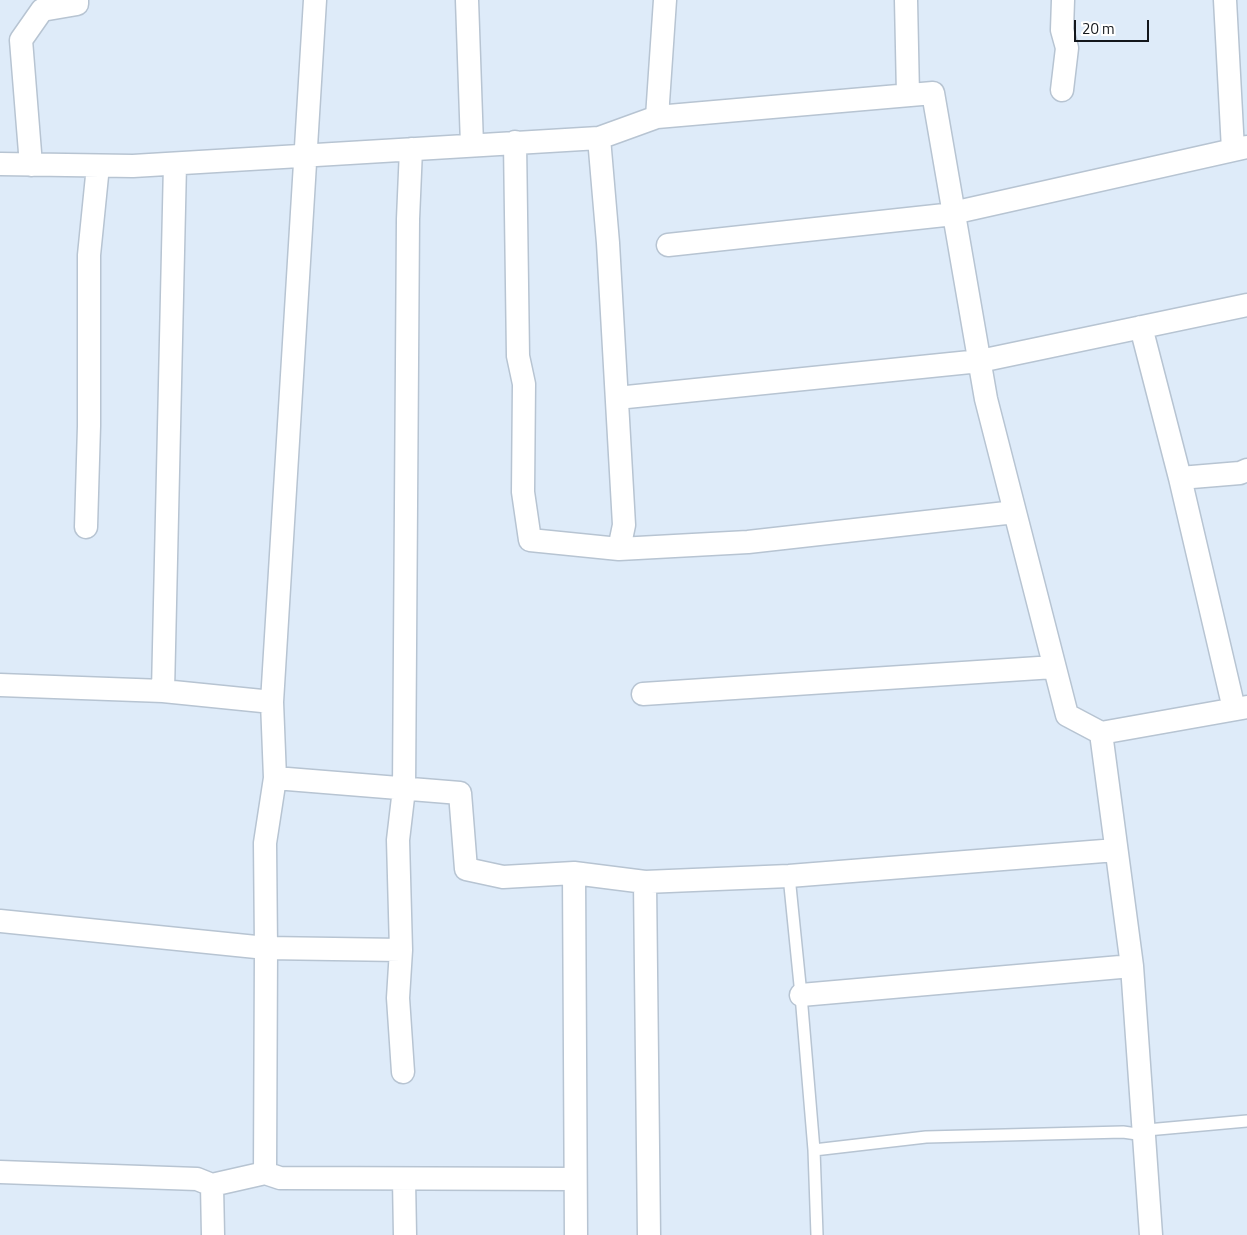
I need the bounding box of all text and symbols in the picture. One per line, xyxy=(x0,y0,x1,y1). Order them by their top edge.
scale bar xyxy=(1077,10,1152,42)
text: 20 m xyxy=(1082,17,1115,40)

